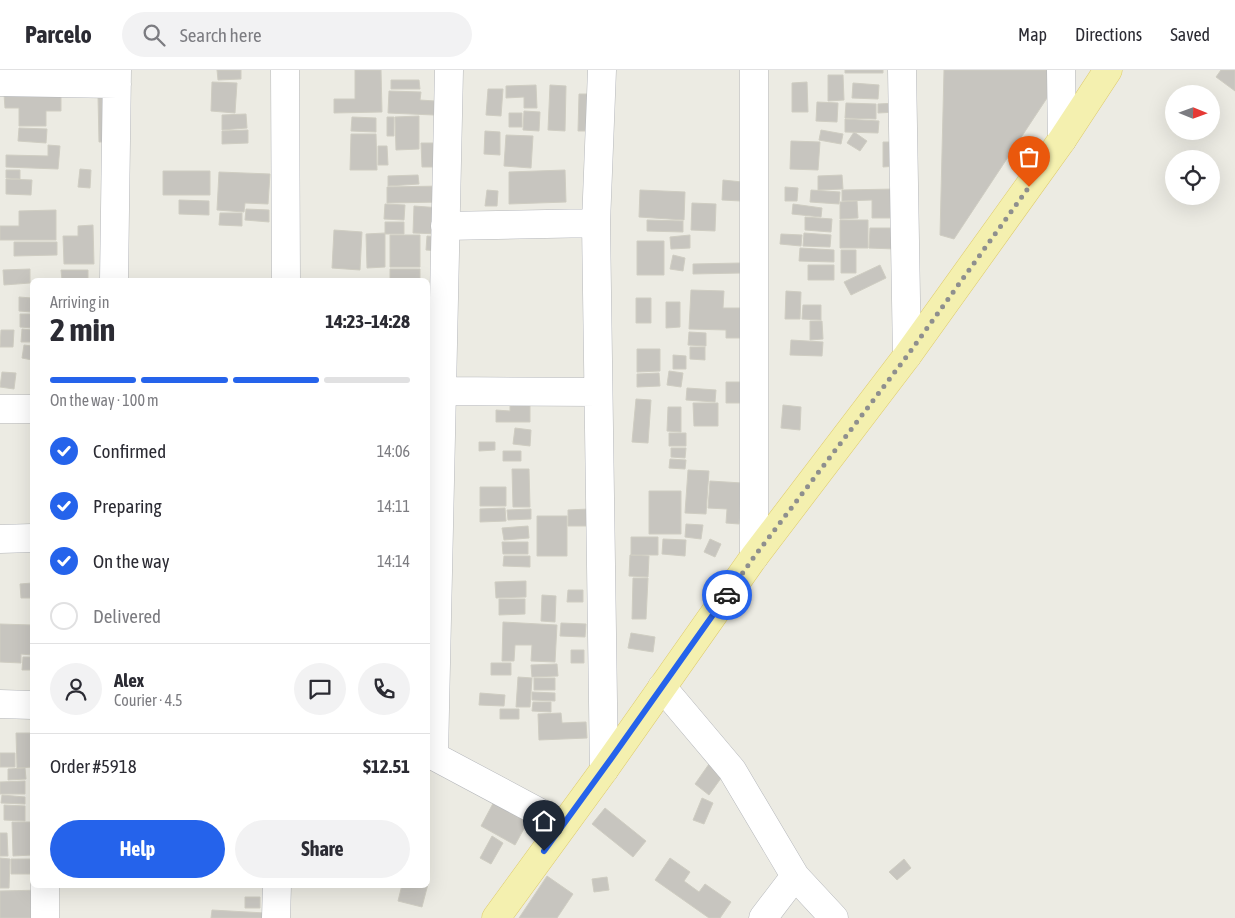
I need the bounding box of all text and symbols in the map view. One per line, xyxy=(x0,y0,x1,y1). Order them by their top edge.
search box xyxy=(122,12,472,57)
text: Parcelo xyxy=(25,21,92,48)
icon: search xyxy=(140,21,168,49)
text: Search here xyxy=(180,24,262,46)
text: Map xyxy=(1018,24,1047,45)
text: Directions xyxy=(1075,24,1142,45)
text: Saved xyxy=(1170,24,1210,45)
north arrow xyxy=(1165,85,1220,140)
map controls xyxy=(1165,85,1220,205)
pin xyxy=(1008,136,1050,187)
icon: bag xyxy=(1015,143,1043,171)
button: locate xyxy=(1165,150,1220,205)
text: Arriving in xyxy=(50,293,110,311)
text: 14:23–14:28 xyxy=(325,310,410,332)
text: 2 min xyxy=(50,311,115,348)
text: On the way · 100 m xyxy=(50,391,159,409)
icon: check xyxy=(50,437,78,465)
text: Confirmed xyxy=(93,440,166,462)
text: 14:06 xyxy=(377,442,410,460)
icon: check xyxy=(50,492,78,520)
text: Preparing xyxy=(93,495,162,517)
text: 14:11 xyxy=(377,497,410,515)
icon: check xyxy=(50,547,78,575)
text: On the way xyxy=(93,550,170,572)
text: 14:14 xyxy=(377,552,410,570)
courier xyxy=(702,570,752,620)
icon: car xyxy=(713,581,741,609)
text: Delivered xyxy=(93,605,161,627)
button: person xyxy=(50,663,102,715)
button: chat xyxy=(294,663,346,715)
button: phone xyxy=(358,663,410,715)
text: Alex xyxy=(114,669,144,691)
text: Courier · 4.5 xyxy=(114,691,183,709)
text: Order #5918 xyxy=(50,755,137,777)
text: $12.51 xyxy=(363,755,410,777)
pin xyxy=(523,800,565,851)
icon: home xyxy=(530,807,558,835)
button: Help xyxy=(50,820,225,878)
button: Share xyxy=(235,820,410,878)

